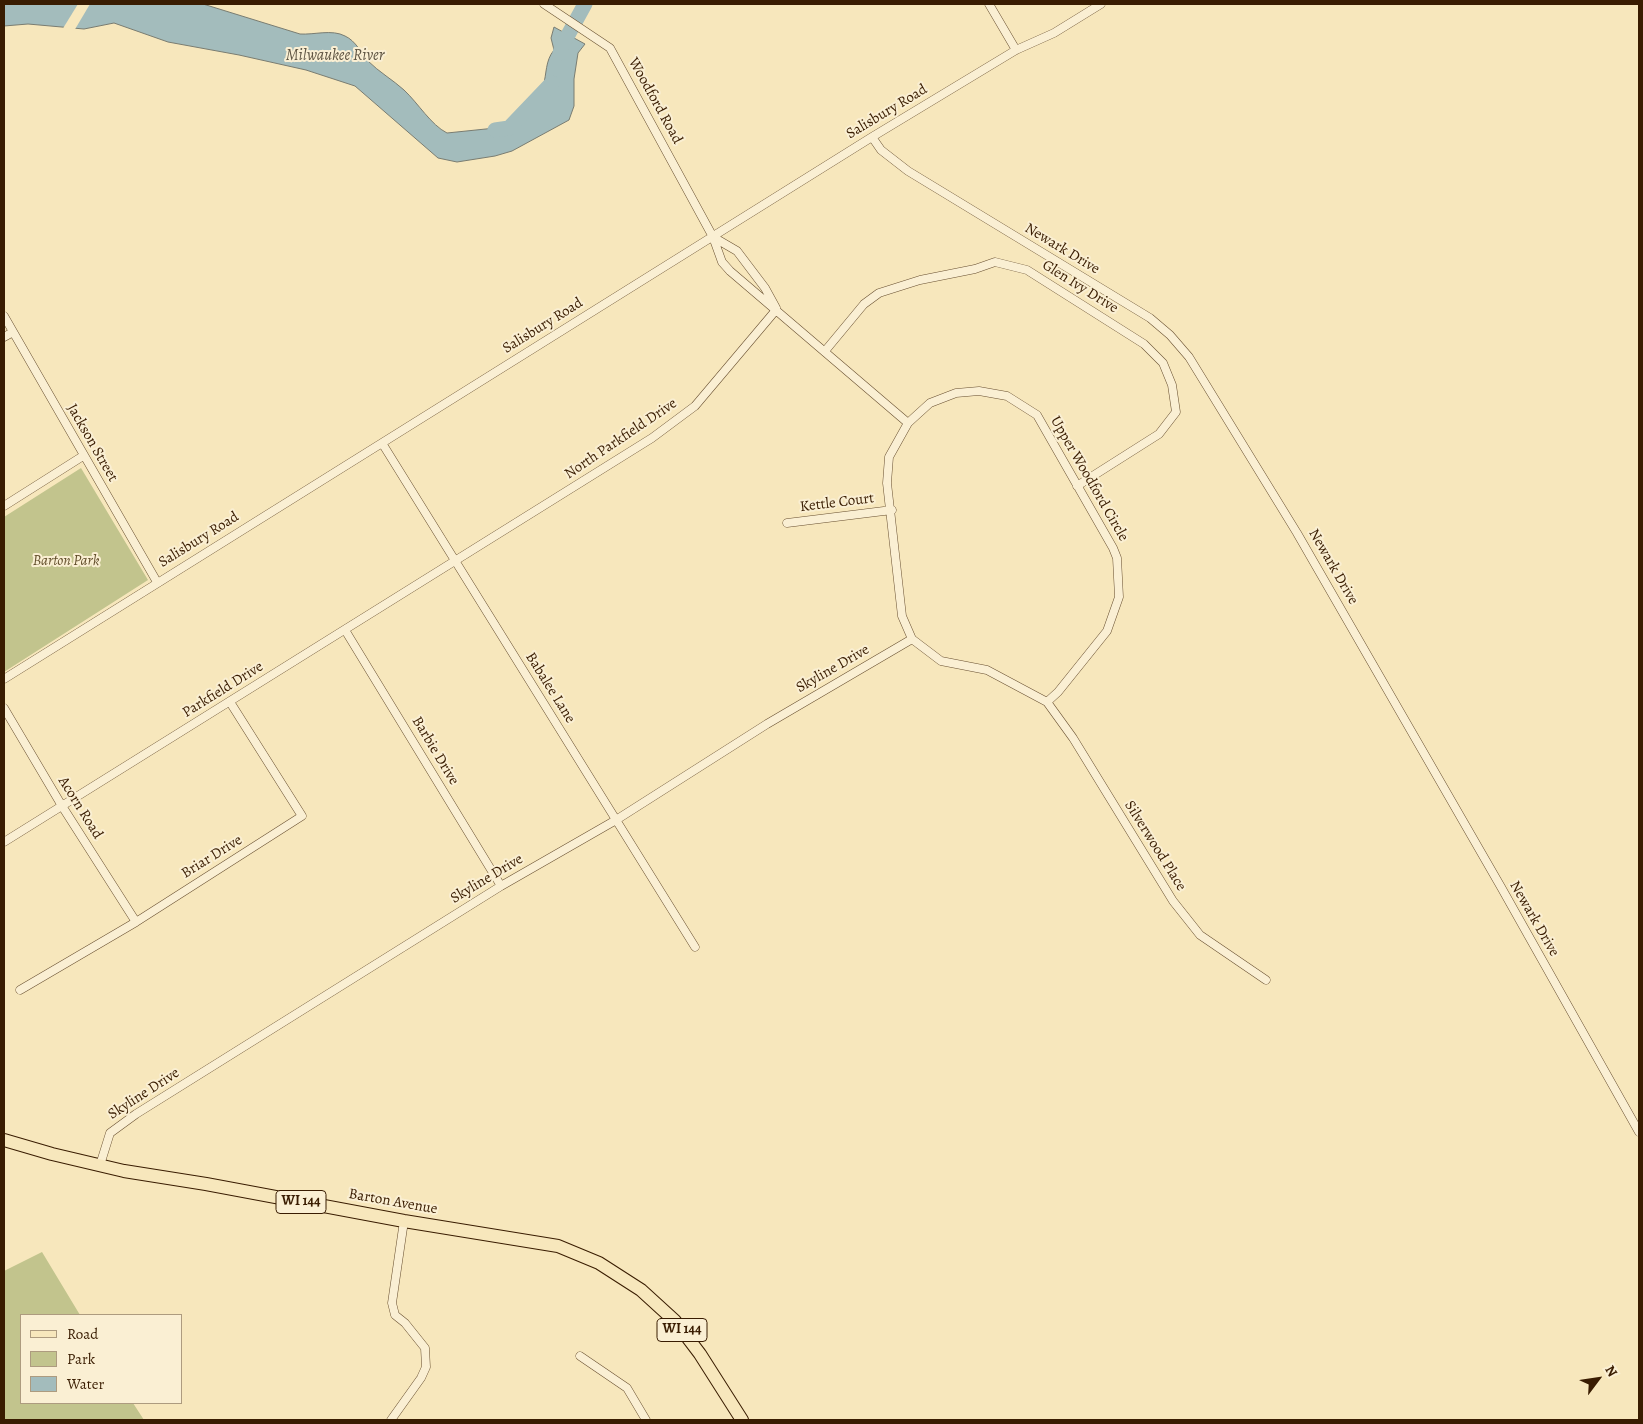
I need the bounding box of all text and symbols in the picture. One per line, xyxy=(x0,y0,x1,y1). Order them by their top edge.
water label: Milwaukee River xyxy=(286,46,384,66)
street label: Woodford Road xyxy=(624,55,686,147)
street label: Salisbury Road xyxy=(843,81,931,143)
street label: Newark Drive xyxy=(1021,220,1103,278)
street label: Glen Ivy Drive xyxy=(1039,256,1121,318)
street label: Salisbury Road xyxy=(500,294,586,358)
street label: North Parkfield Drive xyxy=(561,395,681,483)
street label: Jackson Street xyxy=(62,401,122,485)
street label: Upper Woodford Circle xyxy=(1046,413,1132,545)
street label: Kettle Court xyxy=(799,490,875,516)
street label: Salisbury Road xyxy=(156,508,242,572)
street label: Newark Drive xyxy=(1304,526,1362,608)
park label: Barton Park xyxy=(33,552,99,570)
street label: Skyline Drive xyxy=(793,641,873,697)
street label: Babalee Lane xyxy=(521,649,579,727)
street label: Parkfield Drive xyxy=(179,658,267,722)
street label: Barbie Drive xyxy=(407,713,463,789)
street label: Acorn Road xyxy=(54,773,106,843)
street label: Silverwood Place xyxy=(1120,798,1190,894)
street label: Briar Drive xyxy=(178,831,246,883)
street label: Skyline Drive xyxy=(447,850,527,908)
street label: Newark Drive xyxy=(1505,878,1563,960)
street label: Skyline Drive xyxy=(105,1064,183,1124)
street label: Barton Avenue xyxy=(347,1185,439,1219)
road number: WI 144 xyxy=(276,1190,326,1214)
legend xyxy=(20,1314,182,1404)
road number: WI 144 xyxy=(657,1318,707,1342)
text: Road xyxy=(67,1324,98,1344)
text: Park xyxy=(67,1349,95,1369)
north arrow xyxy=(1573,1354,1623,1404)
text: N xyxy=(1601,1362,1622,1380)
text: Water xyxy=(67,1374,104,1394)

